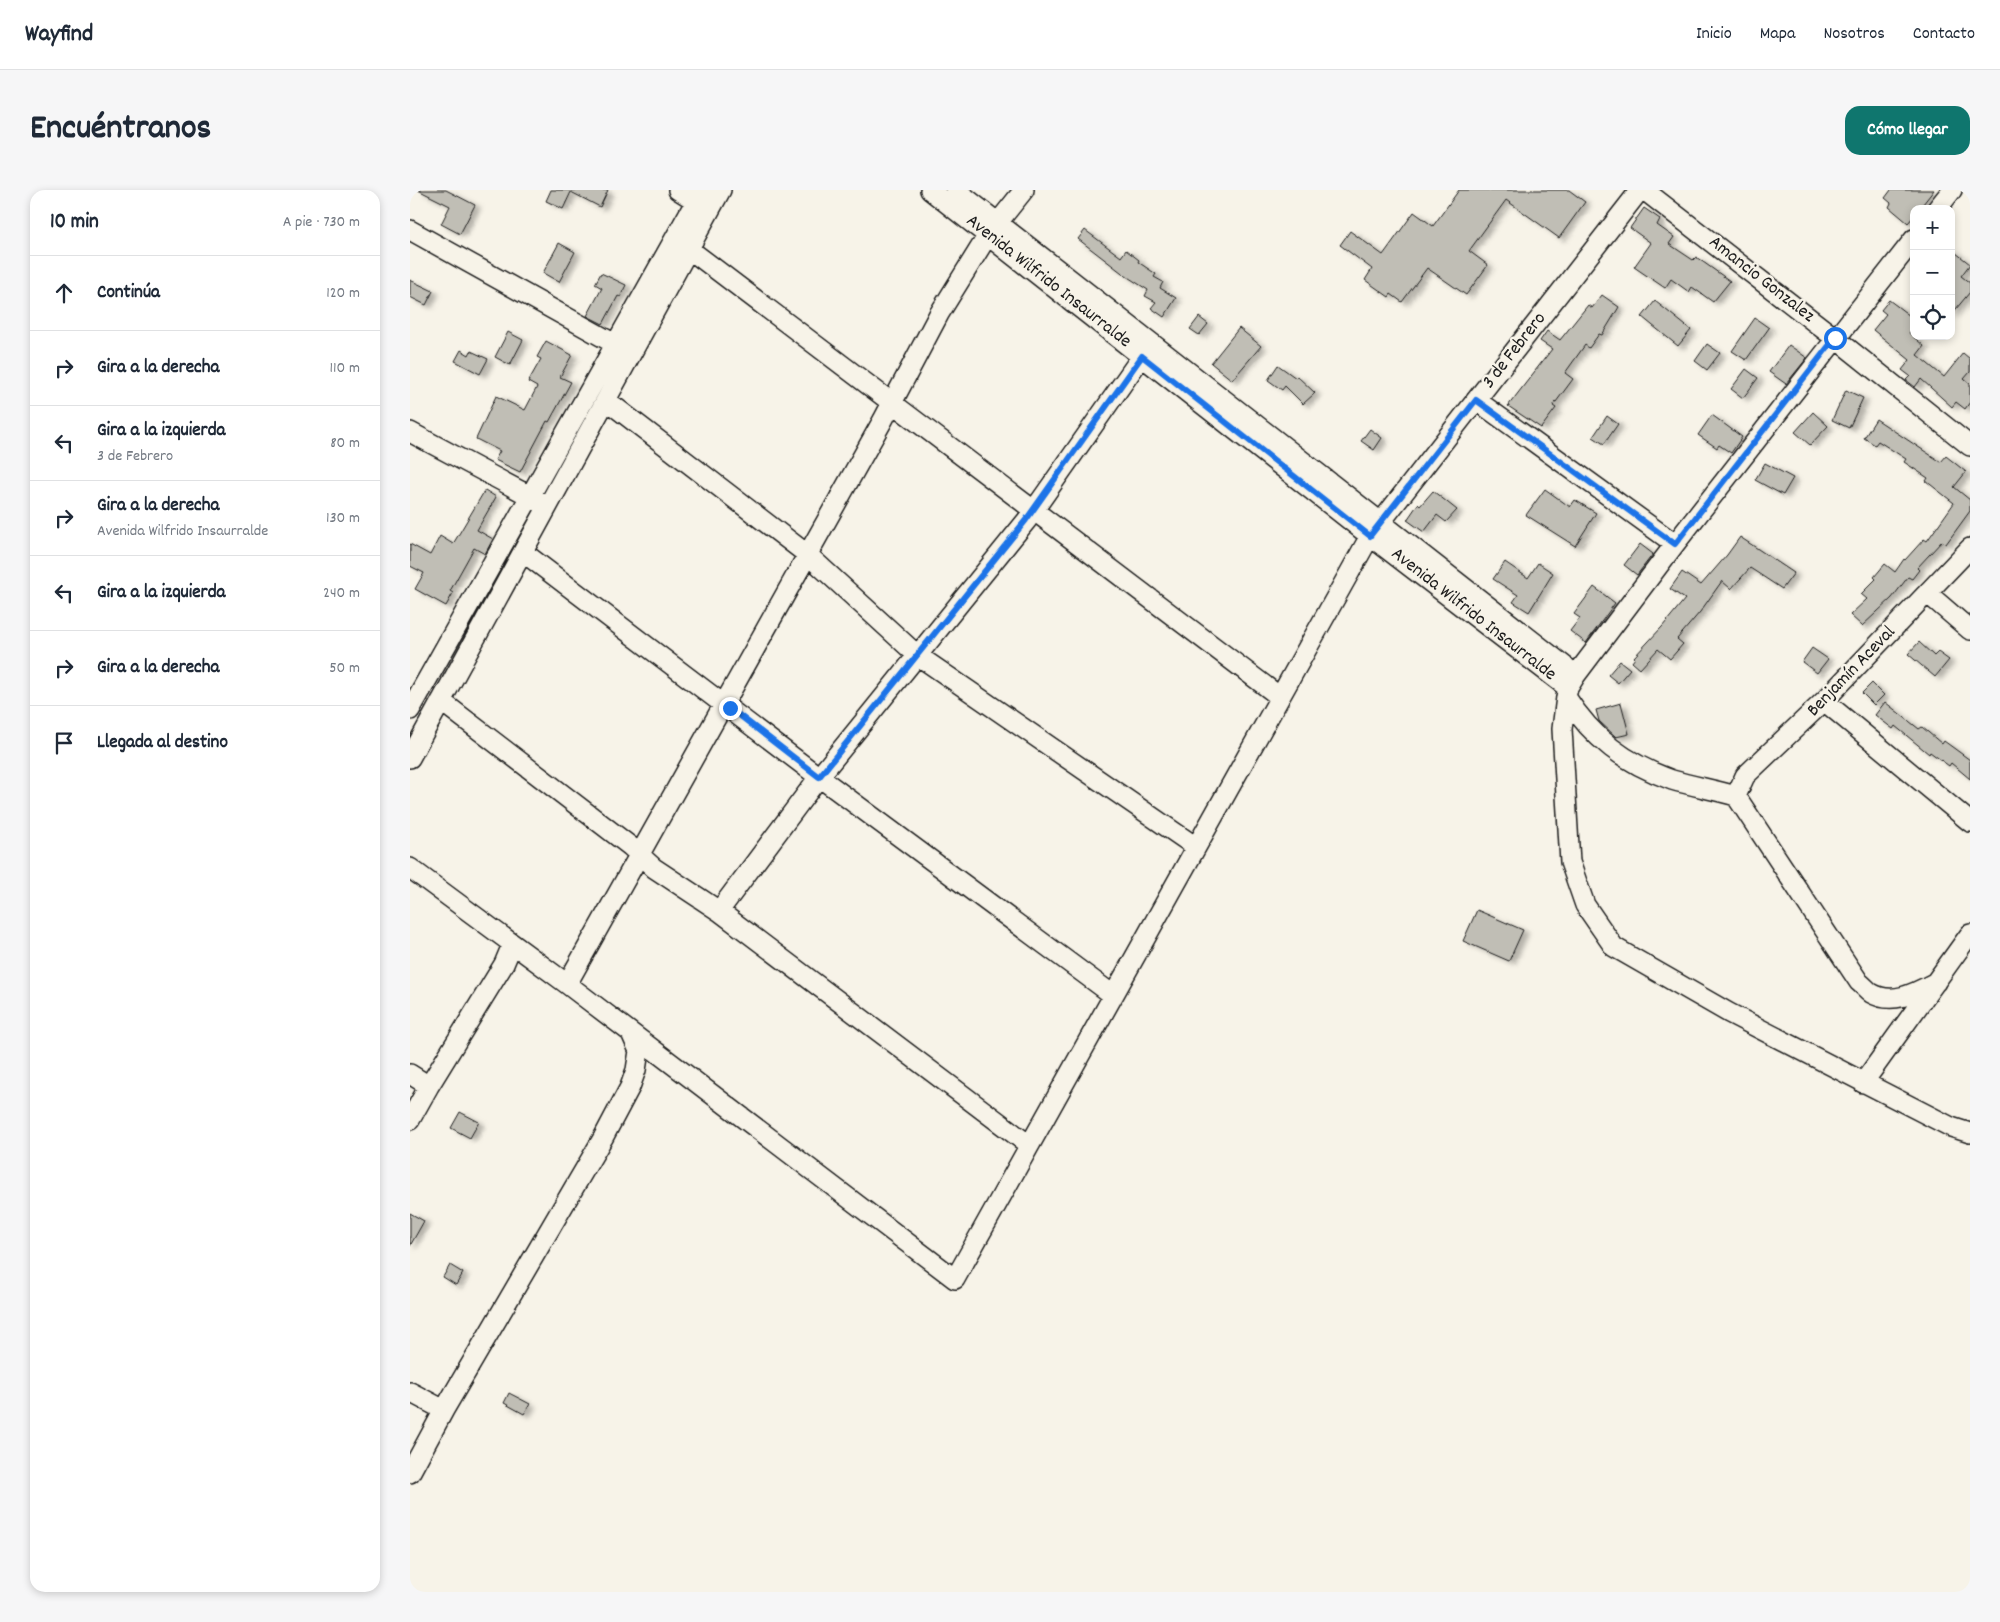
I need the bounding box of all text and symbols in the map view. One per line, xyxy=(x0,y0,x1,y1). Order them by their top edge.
text: Wayfind xyxy=(25,18,93,52)
text: Inicio xyxy=(1696,22,1732,47)
text: Mapa xyxy=(1760,22,1795,47)
text: Nosotros xyxy=(1823,22,1885,47)
text: Contacto xyxy=(1913,22,1975,47)
text: Encuéntranos xyxy=(30,105,211,155)
button: Cómo llegar xyxy=(1845,106,1970,155)
map controls xyxy=(1910,205,1955,340)
button: + xyxy=(1910,205,1955,250)
text: 10 min xyxy=(50,208,99,238)
street label: Avenida Wilfrido Insaurralde xyxy=(960,209,1136,355)
text: A pie · 730 m xyxy=(283,211,360,234)
street label: Amancio Gonzalez xyxy=(1702,230,1820,330)
button: − xyxy=(1910,250,1955,295)
icon: ahead xyxy=(50,279,78,307)
text: Continúa xyxy=(97,280,160,307)
text: 120 m xyxy=(326,282,360,305)
button: locate xyxy=(1910,295,1955,340)
street label: 3 de Febrero xyxy=(1477,307,1553,395)
route start xyxy=(1824,327,1847,350)
icon: right xyxy=(50,354,78,382)
text: Gira a la derecha xyxy=(97,355,219,382)
text: 110 m xyxy=(330,357,360,380)
text: Gira a la izquierda xyxy=(97,418,225,445)
icon: left xyxy=(50,429,78,457)
text: 80 m xyxy=(330,432,360,455)
text: 3 de Febrero xyxy=(97,445,173,468)
text: Gira a la derecha xyxy=(97,493,219,520)
icon: right xyxy=(50,504,78,532)
text: 130 m xyxy=(326,507,360,530)
text: Avenida Wilfrido Insaurralde xyxy=(97,520,268,543)
street label: Avenida Wilfrido Insaurralde xyxy=(1385,542,1561,688)
icon: left xyxy=(50,579,78,607)
text: Gira a la izquierda xyxy=(97,580,225,607)
text: 240 m xyxy=(323,582,360,605)
street label: Benjamín Aceval xyxy=(1801,620,1903,724)
icon: right xyxy=(50,654,78,682)
text: Gira a la derecha xyxy=(97,655,219,682)
text: 50 m xyxy=(329,657,360,680)
route end xyxy=(719,697,742,720)
icon: arrive xyxy=(50,729,78,757)
text: Llegada al destino xyxy=(97,730,228,757)

